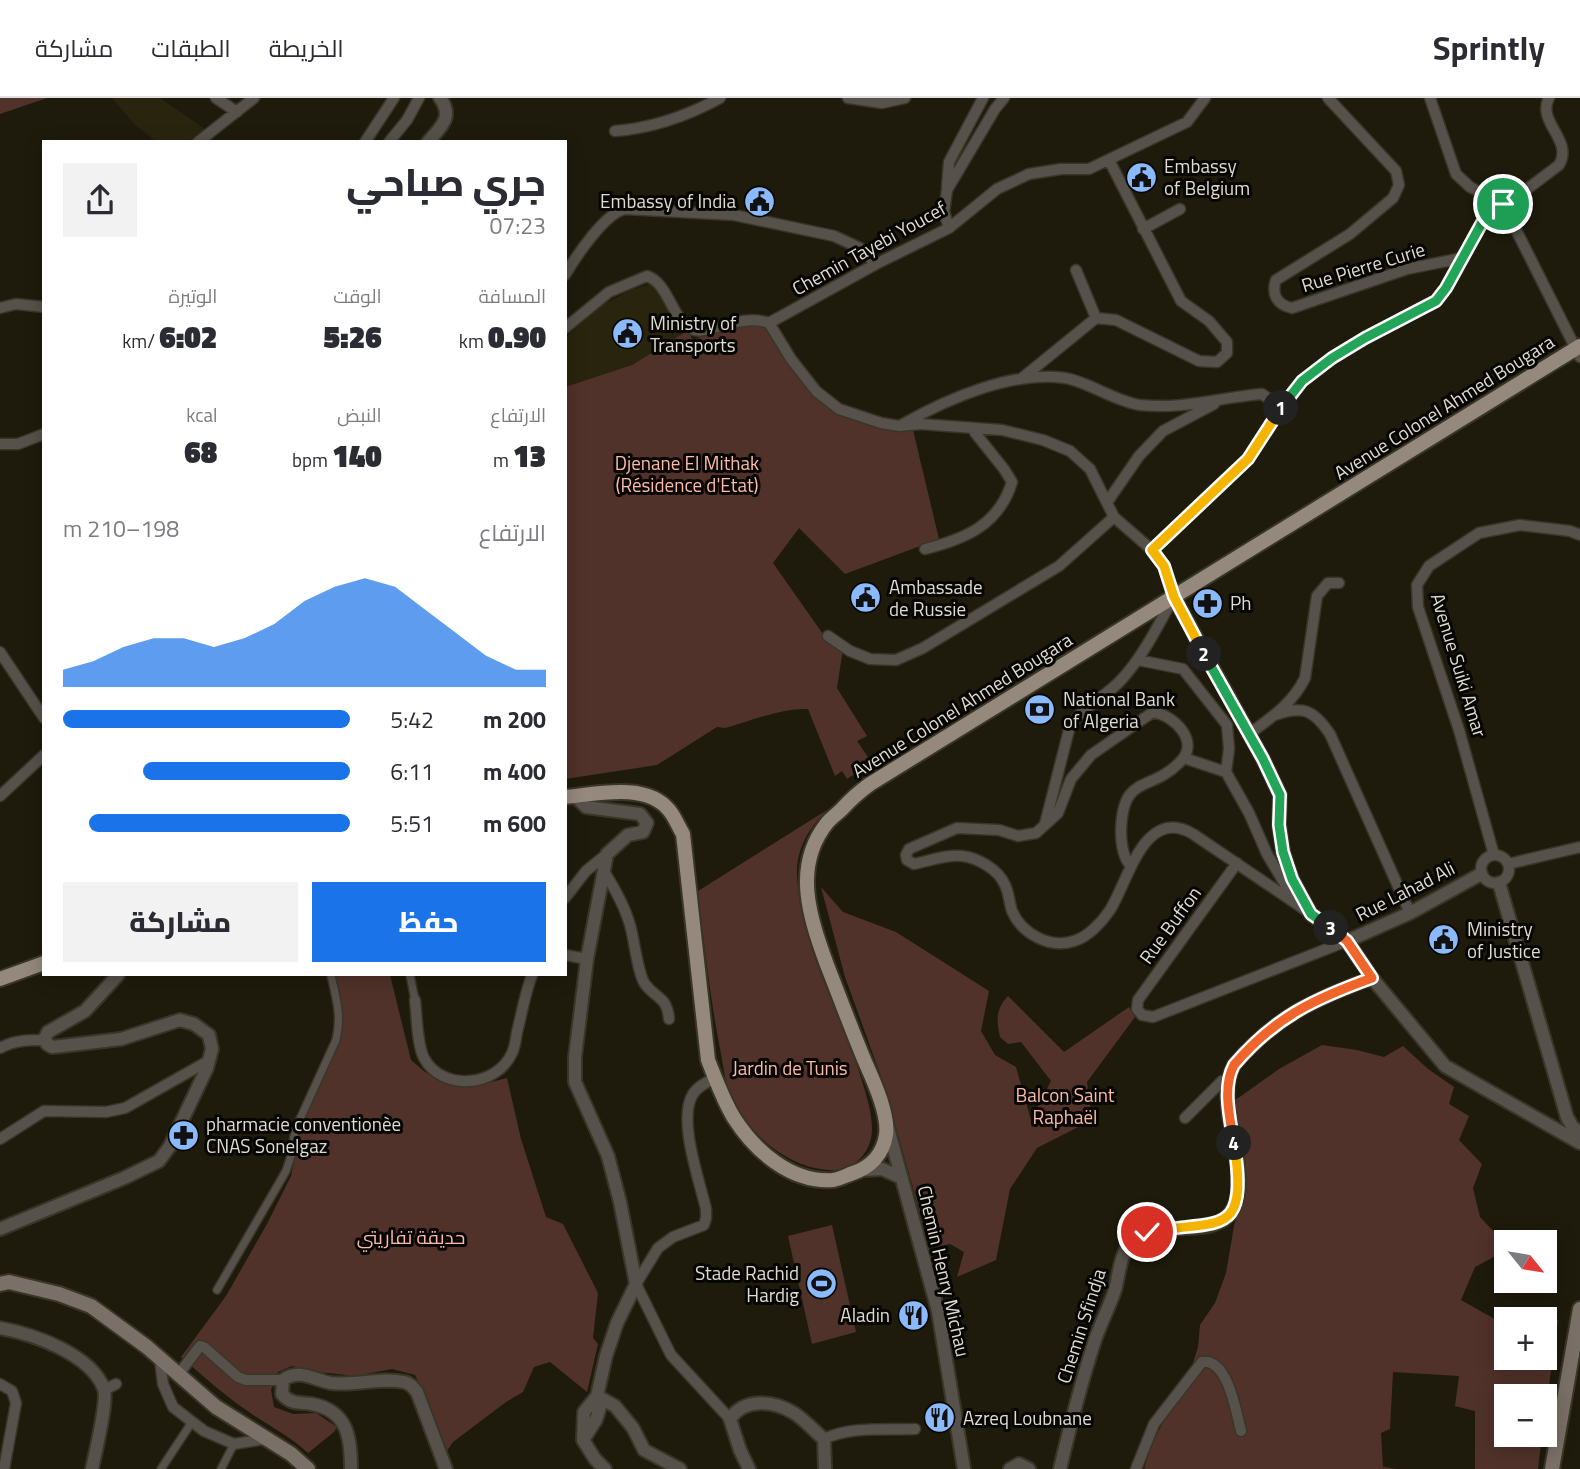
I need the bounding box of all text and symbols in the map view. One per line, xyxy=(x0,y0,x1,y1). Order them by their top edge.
text: Sprintly xyxy=(1433,23,1545,73)
text: مشاركة xyxy=(35,30,113,66)
text: الطبقات xyxy=(151,30,231,66)
text: الخريطة xyxy=(269,30,344,66)
place label: Embassy of Belgium xyxy=(1164,151,1250,202)
text: جري صباحي xyxy=(346,153,546,211)
public building icon: Embassy of Belgium xyxy=(1124,160,1158,194)
button: share xyxy=(63,163,137,237)
pin xyxy=(1473,174,1533,234)
public building icon: Embassy of India xyxy=(742,184,776,218)
icon: arrive xyxy=(1484,185,1522,223)
place label: Embassy of India xyxy=(600,186,736,215)
street label: Chemin Tayebi Youcef xyxy=(786,193,952,302)
text: 07:23 xyxy=(489,208,546,243)
street label: Rue Pierre Curie xyxy=(1297,234,1428,299)
text: الوتيرة xyxy=(169,281,217,310)
text: الوقت xyxy=(333,281,382,310)
text: المسافة xyxy=(478,281,546,310)
place label: Ministry of Transports xyxy=(650,308,737,359)
text: 6:02 xyxy=(159,314,217,360)
text: 5:26 xyxy=(324,314,382,360)
text: 0.90 xyxy=(488,314,546,360)
public building icon: Ministry of Transports xyxy=(610,317,644,351)
text: /km xyxy=(122,326,159,355)
text: km xyxy=(459,326,488,355)
street label: Avenue Colonel Ahmed Bougara xyxy=(1328,326,1560,486)
pin: 1 xyxy=(1264,390,1298,426)
text: 1 xyxy=(1275,393,1286,422)
text: kcal xyxy=(186,400,217,429)
text: النبض xyxy=(337,400,382,429)
text: الارتفاع xyxy=(490,400,546,429)
text: 68 xyxy=(184,429,217,475)
text: 140 xyxy=(332,433,382,479)
text: 13 xyxy=(513,433,546,479)
text: bpm xyxy=(292,445,332,474)
text: m xyxy=(493,445,513,474)
park label: Djenane El Mithak (Résidence d'Etat) xyxy=(615,448,759,499)
text: 198–210 m xyxy=(63,511,179,546)
text: الارتفاع xyxy=(479,515,546,550)
place label: Ambassade de Russie xyxy=(889,572,983,623)
public building icon: Ambassade de Russie xyxy=(849,581,883,615)
pharmacy icon: Ph xyxy=(1190,586,1224,620)
place label: Ph xyxy=(1230,588,1251,617)
street label: Avenue Suiki Amar xyxy=(1424,589,1495,741)
street label: Avenue Colonel Ahmed Bougara xyxy=(846,624,1078,784)
pin: 2 xyxy=(1186,636,1222,672)
text: 2 xyxy=(1198,639,1209,668)
place label: National Bank of Algeria xyxy=(1063,684,1175,735)
bank icon: National Bank of Algeria xyxy=(1023,693,1057,727)
text: 5:42 xyxy=(390,702,434,737)
text: 200 m xyxy=(483,702,546,737)
text: 6:11 xyxy=(390,754,434,789)
text: 400 m xyxy=(483,754,546,789)
text: 5:51 xyxy=(390,806,434,841)
text: 600 m xyxy=(483,806,546,841)
street label: Rue Lahad Ali xyxy=(1350,853,1459,928)
street label: Rue Buffon xyxy=(1131,880,1208,970)
button: مشاركة xyxy=(63,882,298,962)
button: حفظ xyxy=(312,882,546,962)
pin: 3 xyxy=(1314,910,1348,946)
text: 3 xyxy=(1325,913,1336,942)
place label: Ministry of Justice xyxy=(1467,914,1541,965)
public building icon: Ministry of Justice xyxy=(1427,923,1461,957)
park label: Jardin de Tunis xyxy=(732,1053,848,1082)
park label: Balcon Saint Raphaël xyxy=(1016,1080,1115,1131)
place label: pharmacie conventionèe CNAS Sonelgaz xyxy=(206,1109,401,1160)
pharmacy icon: pharmacie conventionèe CNAS Sonelgaz xyxy=(166,1118,200,1152)
pin: 4 xyxy=(1216,1126,1252,1160)
text: 4 xyxy=(1228,1128,1239,1157)
street label: Chemin Henry Michau xyxy=(911,1182,978,1360)
pin xyxy=(1117,1202,1177,1262)
icon: check xyxy=(1128,1213,1166,1251)
park label: حديقة تفاريتي xyxy=(357,1222,465,1252)
north arrow xyxy=(1494,1230,1558,1293)
map controls xyxy=(1494,1230,1557,1447)
place label: Stade Rachid Hardig xyxy=(695,1258,799,1309)
street label: Chemin Sfindja xyxy=(1048,1264,1113,1387)
sports icon: Stade Rachid Hardig xyxy=(805,1267,839,1301)
restaurant icon: Aladin xyxy=(896,1298,930,1332)
place label: Aladin xyxy=(840,1300,890,1329)
button: + xyxy=(1494,1307,1557,1370)
button: − xyxy=(1494,1384,1557,1447)
restaurant icon: Azreq Loubnane xyxy=(923,1401,957,1435)
place label: Azreq Loubnane xyxy=(963,1403,1092,1432)

